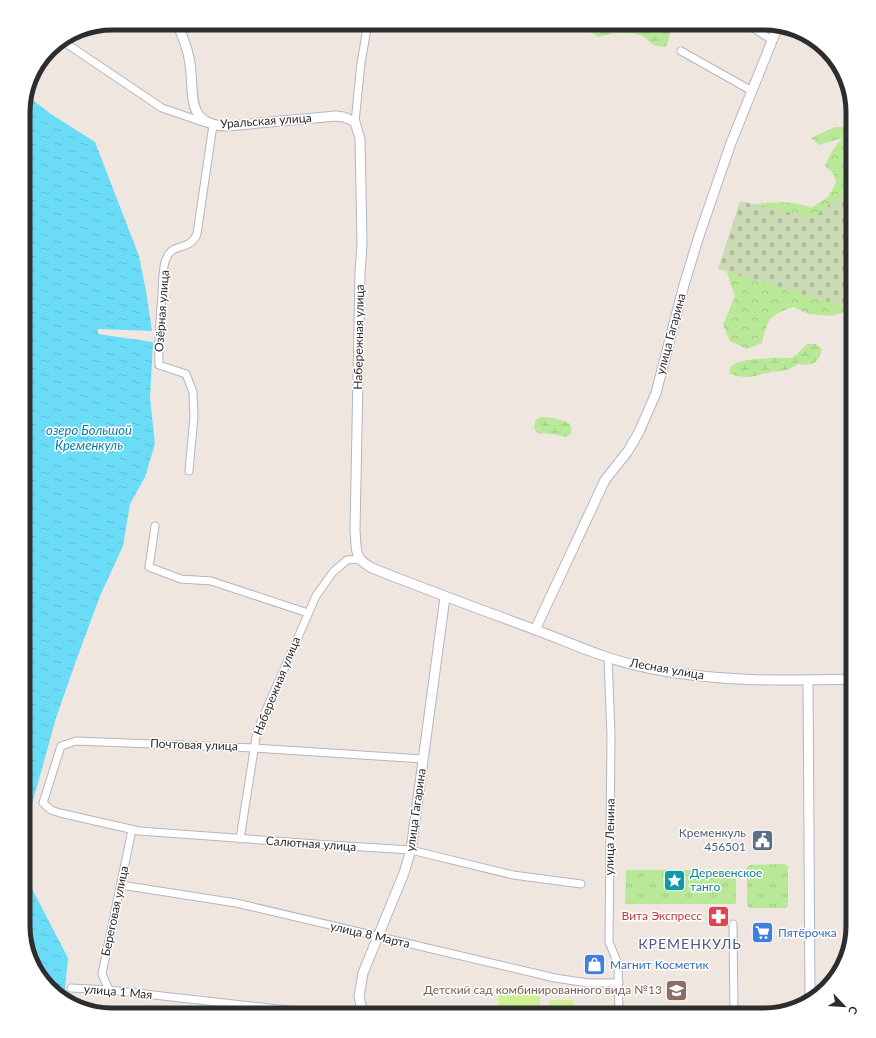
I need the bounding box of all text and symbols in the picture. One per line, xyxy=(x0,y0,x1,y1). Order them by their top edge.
street label: Уральская улица xyxy=(220,110,312,131)
street label: Озёрная улица xyxy=(151,269,172,353)
street label: Набережная улица xyxy=(350,284,367,390)
street label: улица Гагарина xyxy=(652,291,689,376)
water label: озеро Большой Кременкуль xyxy=(46,422,132,453)
street label: Набережная улица xyxy=(250,634,303,737)
street label: Лесная улица xyxy=(628,654,705,682)
street label: Почтовая улица xyxy=(150,735,238,754)
street label: улица Гагарина xyxy=(402,767,429,852)
street label: улица Ленина xyxy=(601,798,618,876)
place label: Кременкуль 456501 xyxy=(679,825,746,854)
public building icon: Кременкуль 456501 xyxy=(749,827,775,853)
street label: Салютная улица xyxy=(265,833,357,854)
street label: Береговая улица xyxy=(98,864,131,957)
place label: Деревенское танго xyxy=(690,865,762,894)
place icon: Деревенское танго xyxy=(662,867,688,893)
pharmacy icon: Вита Экспресс xyxy=(705,903,731,929)
place label: Вита Экспресс xyxy=(622,908,702,923)
street label: улица 8 Марта xyxy=(329,918,411,951)
supermarket icon: Пятёрочка xyxy=(750,920,776,946)
place label: Пятёрочка xyxy=(778,925,837,940)
district label: КРЕМЕНКУЛЬ xyxy=(638,935,742,952)
shop icon: Магнит Косметик xyxy=(582,952,608,978)
place label: Магнит Косметик xyxy=(610,957,709,972)
school or university icon: Детский сад комбинированного вида №13 xyxy=(664,977,690,1003)
street label: улица 1 Мая xyxy=(83,981,153,1002)
place label: Детский сад комбинированного вида №13 xyxy=(424,982,662,997)
north arrow xyxy=(824,986,864,1026)
text: С xyxy=(846,1004,861,1017)

